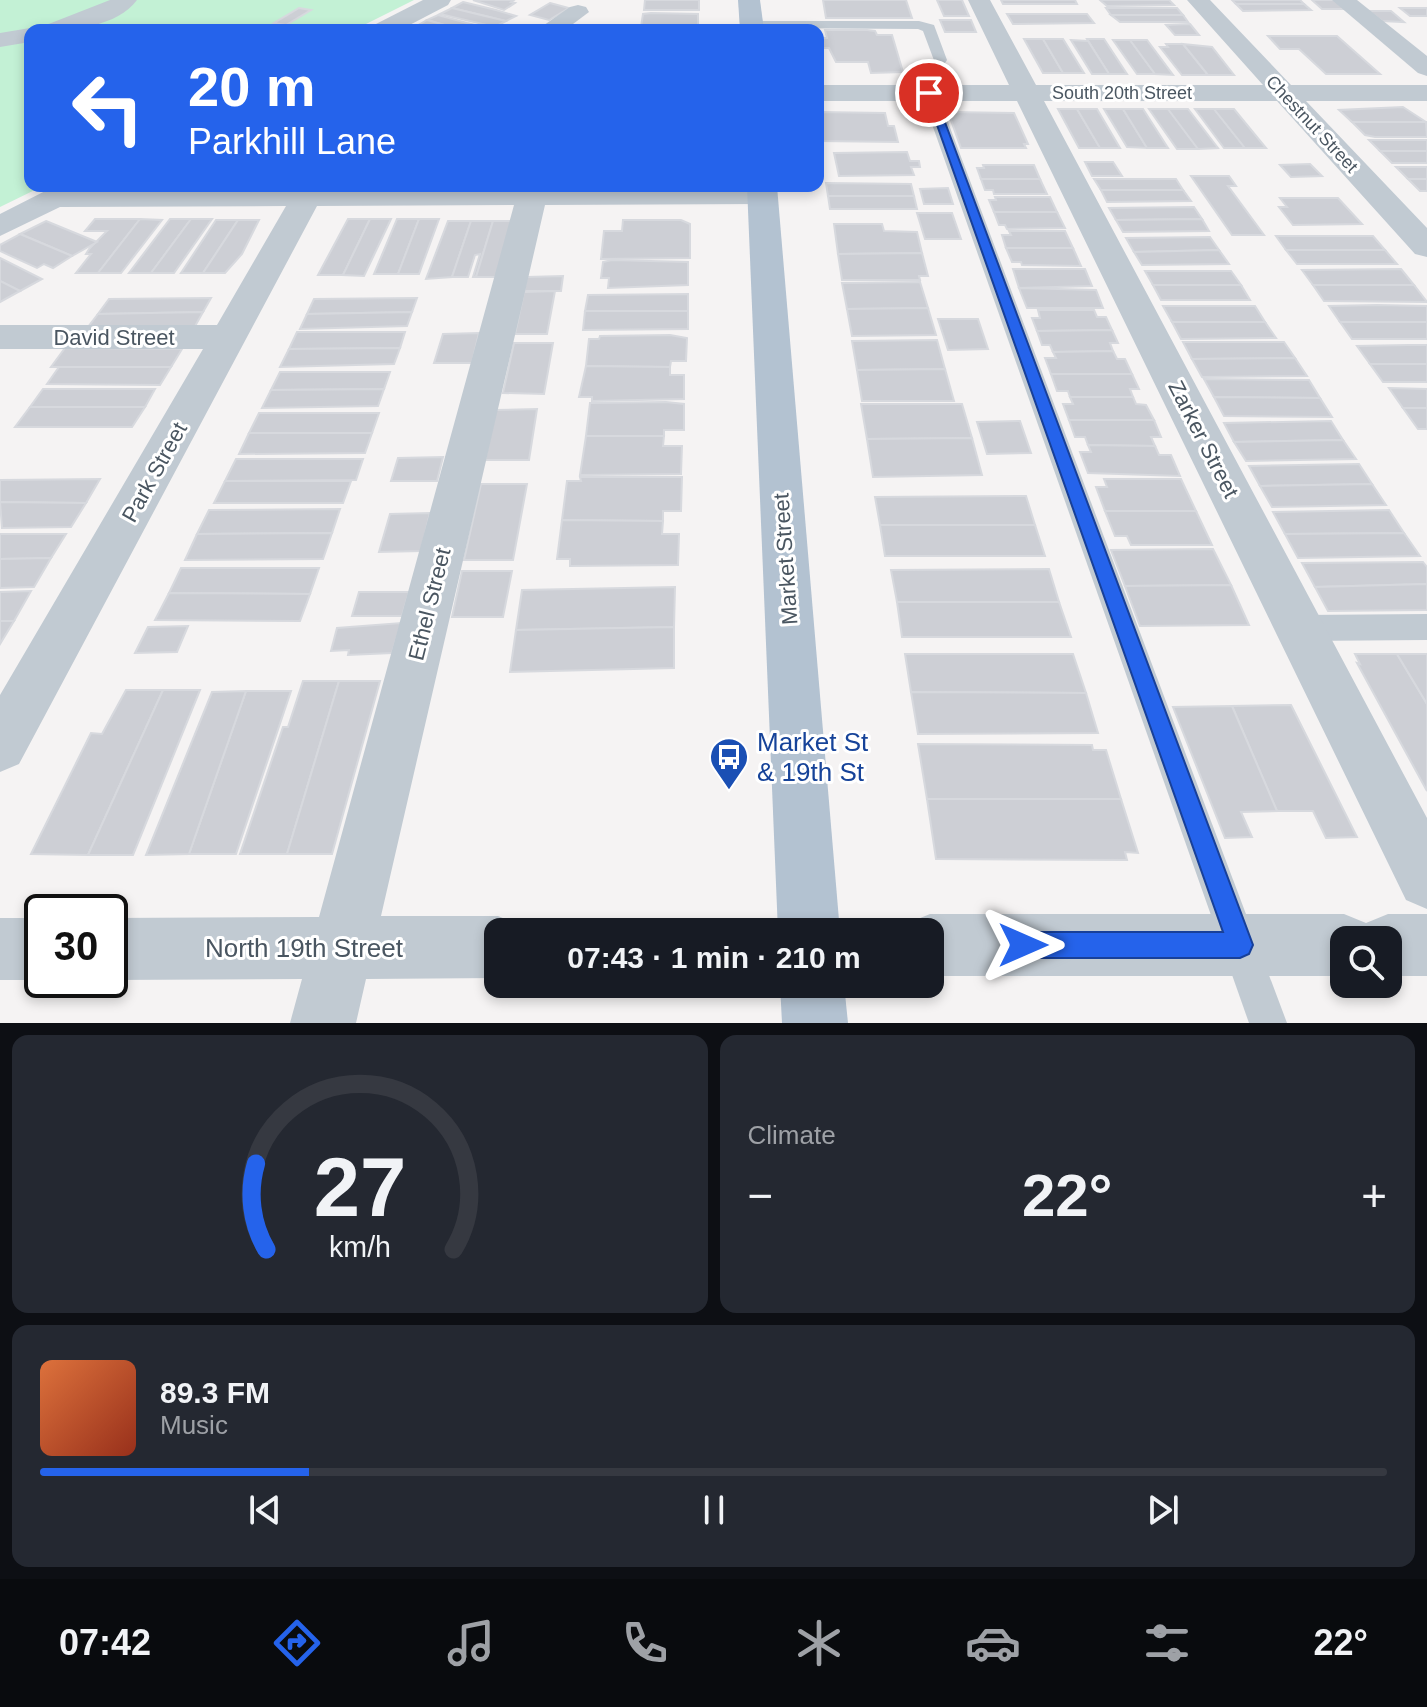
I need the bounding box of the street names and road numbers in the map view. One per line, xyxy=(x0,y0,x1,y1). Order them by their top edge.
street label: Chestnut Street xyxy=(1262,71,1362,177)
street label: South 20th Street xyxy=(1052,83,1192,103)
street label: David Street xyxy=(53,325,175,350)
street label: Zarker Street xyxy=(1163,376,1244,502)
street label: Park Street xyxy=(117,418,192,526)
street label: Market Street xyxy=(768,492,803,626)
street label: Ethel Street xyxy=(403,545,456,663)
street label: North 19th Street xyxy=(205,933,404,963)

